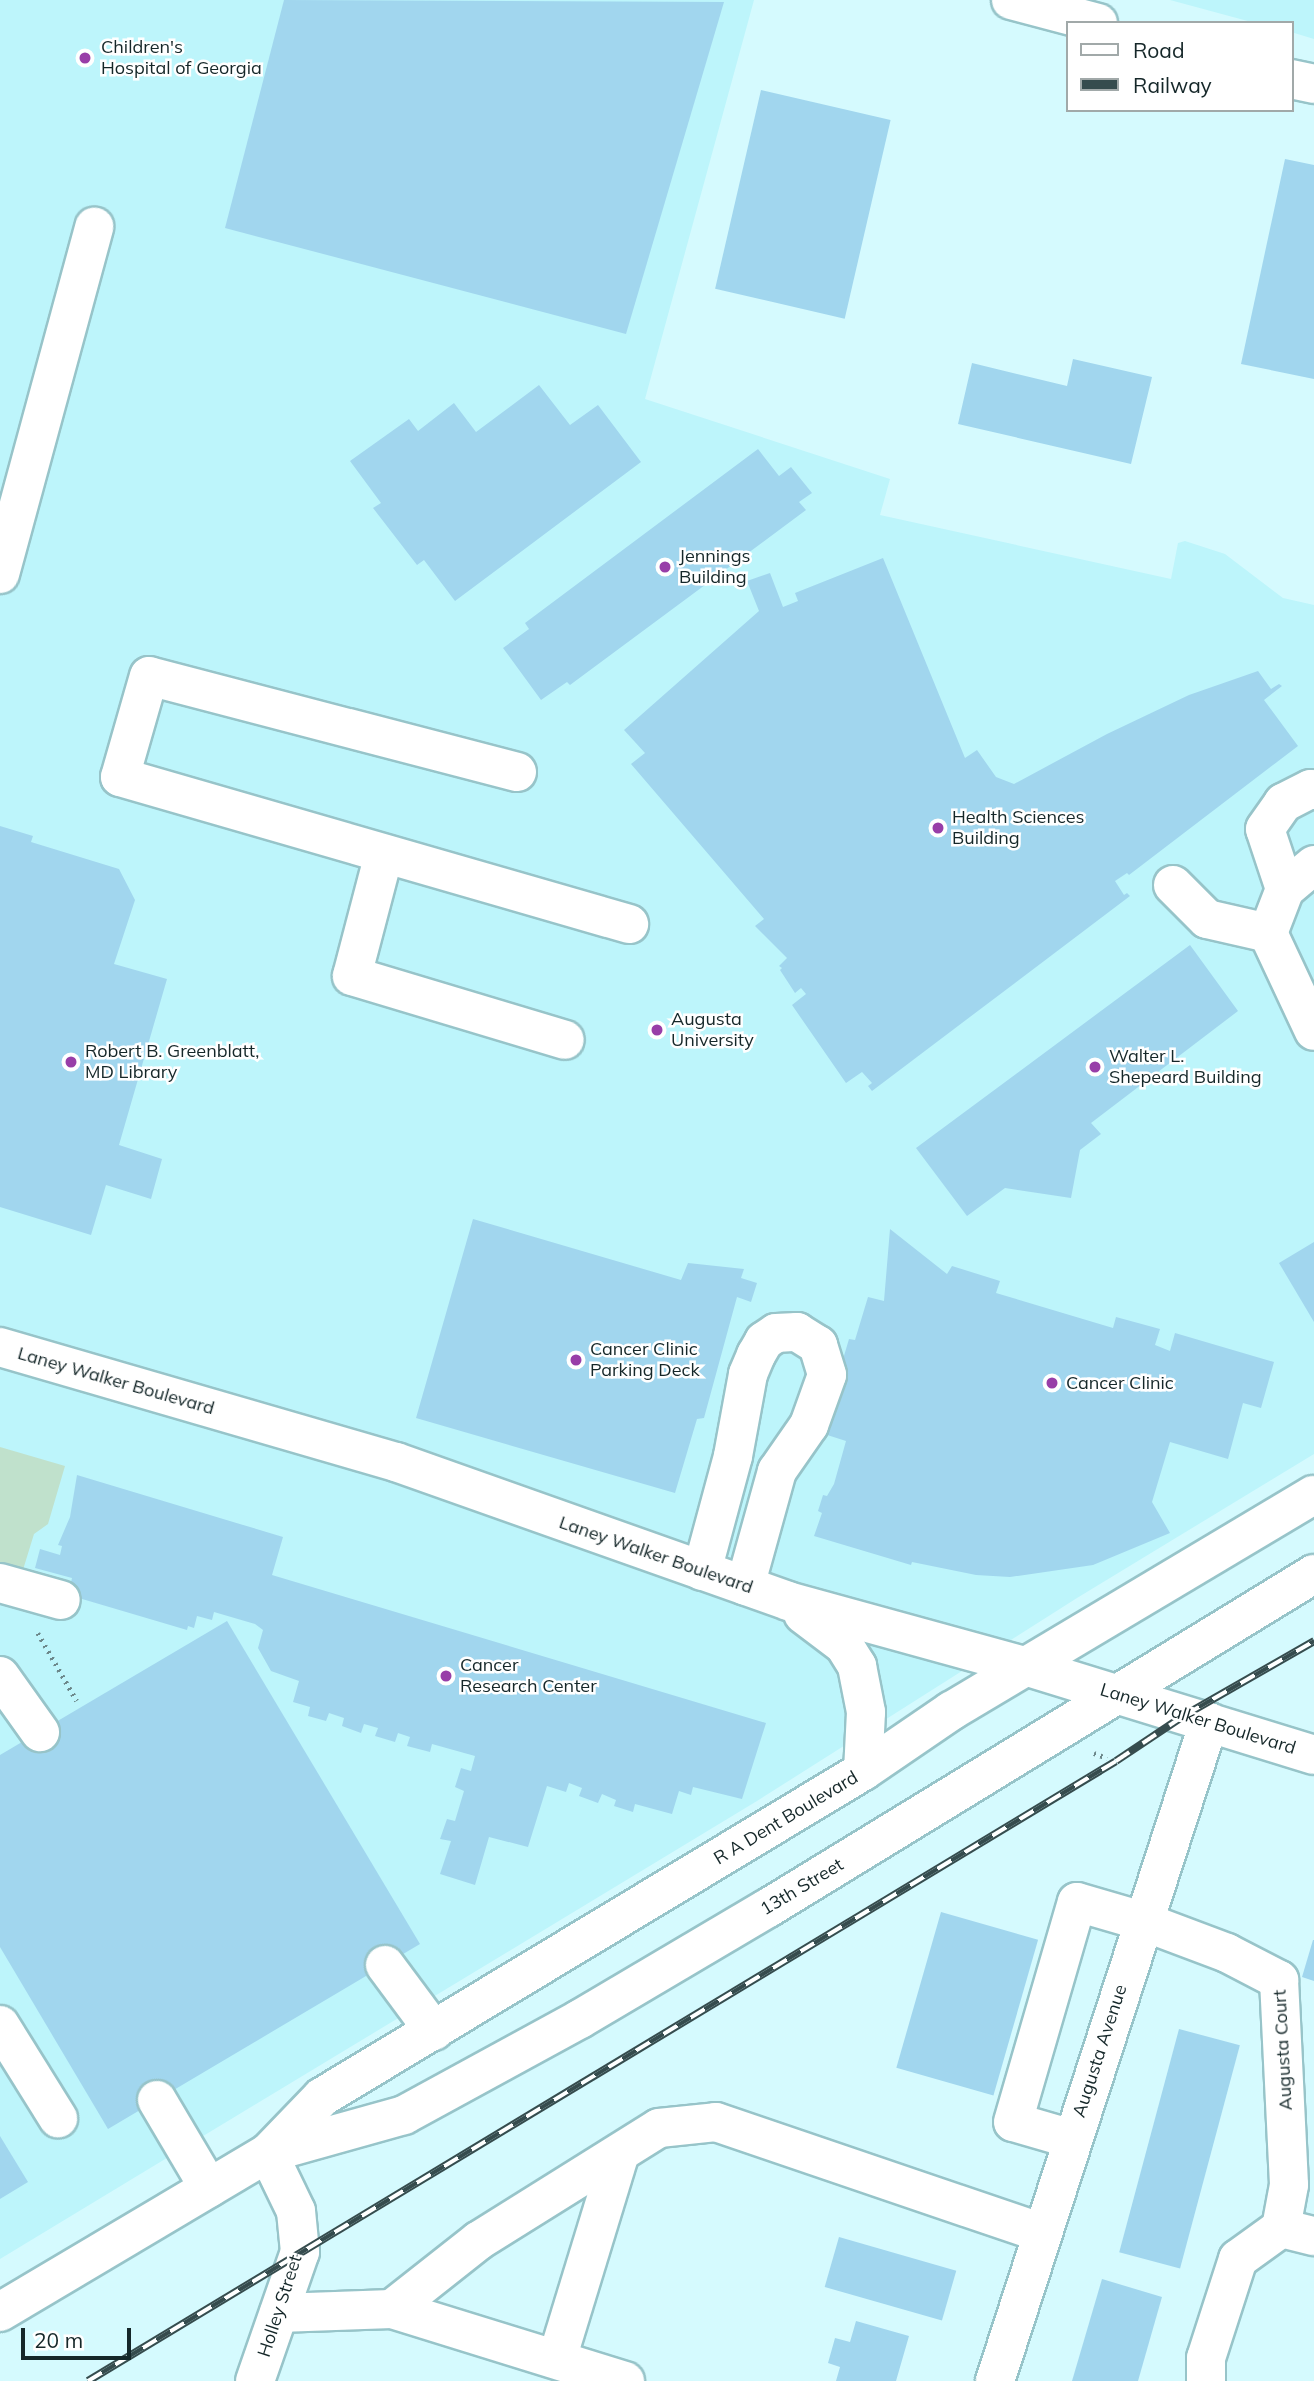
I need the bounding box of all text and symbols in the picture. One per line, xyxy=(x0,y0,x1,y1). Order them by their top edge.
legend xyxy=(1066,21,1293,112)
place label: Children's Hospital of Georgia xyxy=(101,37,262,80)
text: Road xyxy=(1133,37,1184,63)
marker: Children's Hospital of Georgia xyxy=(75,48,95,68)
text: Railway xyxy=(1133,72,1212,98)
place label: Jennings Building xyxy=(679,546,750,588)
marker: Jennings Building xyxy=(657,559,673,575)
place label: Health Sciences Building xyxy=(952,807,1084,850)
marker: Health Sciences Building xyxy=(930,820,946,836)
place label: Augusta University xyxy=(671,1009,754,1052)
marker: Augusta University xyxy=(649,1022,665,1038)
place label: Robert B. Greenblatt, MD Library xyxy=(85,1041,259,1084)
place label: Walter L. Shepeard Building xyxy=(1109,1046,1262,1088)
marker: Robert B. Greenblatt, MD Library xyxy=(63,1054,79,1070)
marker: Walter L. Shepeard Building xyxy=(1087,1059,1103,1075)
place label: Cancer Clinic Parking Deck xyxy=(590,1339,700,1382)
street label: Laney Walker Boulevard xyxy=(15,1343,217,1419)
marker: Cancer Clinic Parking Deck xyxy=(568,1352,584,1368)
place label: Cancer Clinic xyxy=(1066,1372,1174,1394)
marker: Cancer Clinic xyxy=(1044,1375,1060,1391)
street label: Laney Walker Boulevard xyxy=(556,1512,756,1598)
place label: Cancer Research Center xyxy=(460,1655,597,1698)
marker: Cancer Research Center xyxy=(438,1668,454,1684)
street label: Laney Walker Boulevard xyxy=(1098,1679,1298,1759)
street label: R A Dent Boulevard xyxy=(710,1766,862,1870)
street label: 13th Street xyxy=(757,1854,847,1920)
street label: Augusta Avenue xyxy=(1068,1982,1132,2120)
street label: Augusta Court xyxy=(1269,1989,1297,2111)
street label: Holley Street xyxy=(253,2252,307,2360)
scale bar xyxy=(24,2314,135,2358)
text: 20 m xyxy=(34,2327,83,2353)

